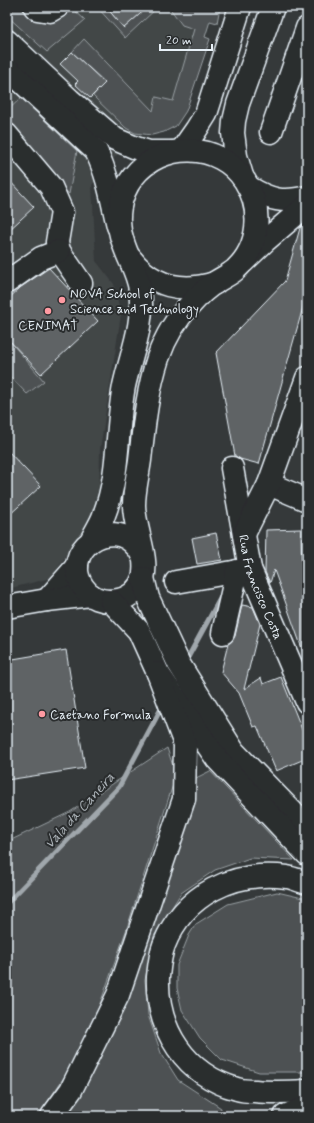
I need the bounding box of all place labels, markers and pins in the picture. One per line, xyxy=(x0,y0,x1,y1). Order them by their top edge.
place label: NOVA School of Science and Technology xyxy=(70,286,199,319)
marker: NOVA School of Science and Technology xyxy=(57,295,67,305)
marker: CENIMAT xyxy=(43,306,53,316)
place label: CENIMAT xyxy=(18,318,78,335)
place label: Caetano Formula xyxy=(50,707,152,724)
marker: Caetano Formula xyxy=(37,709,47,719)

